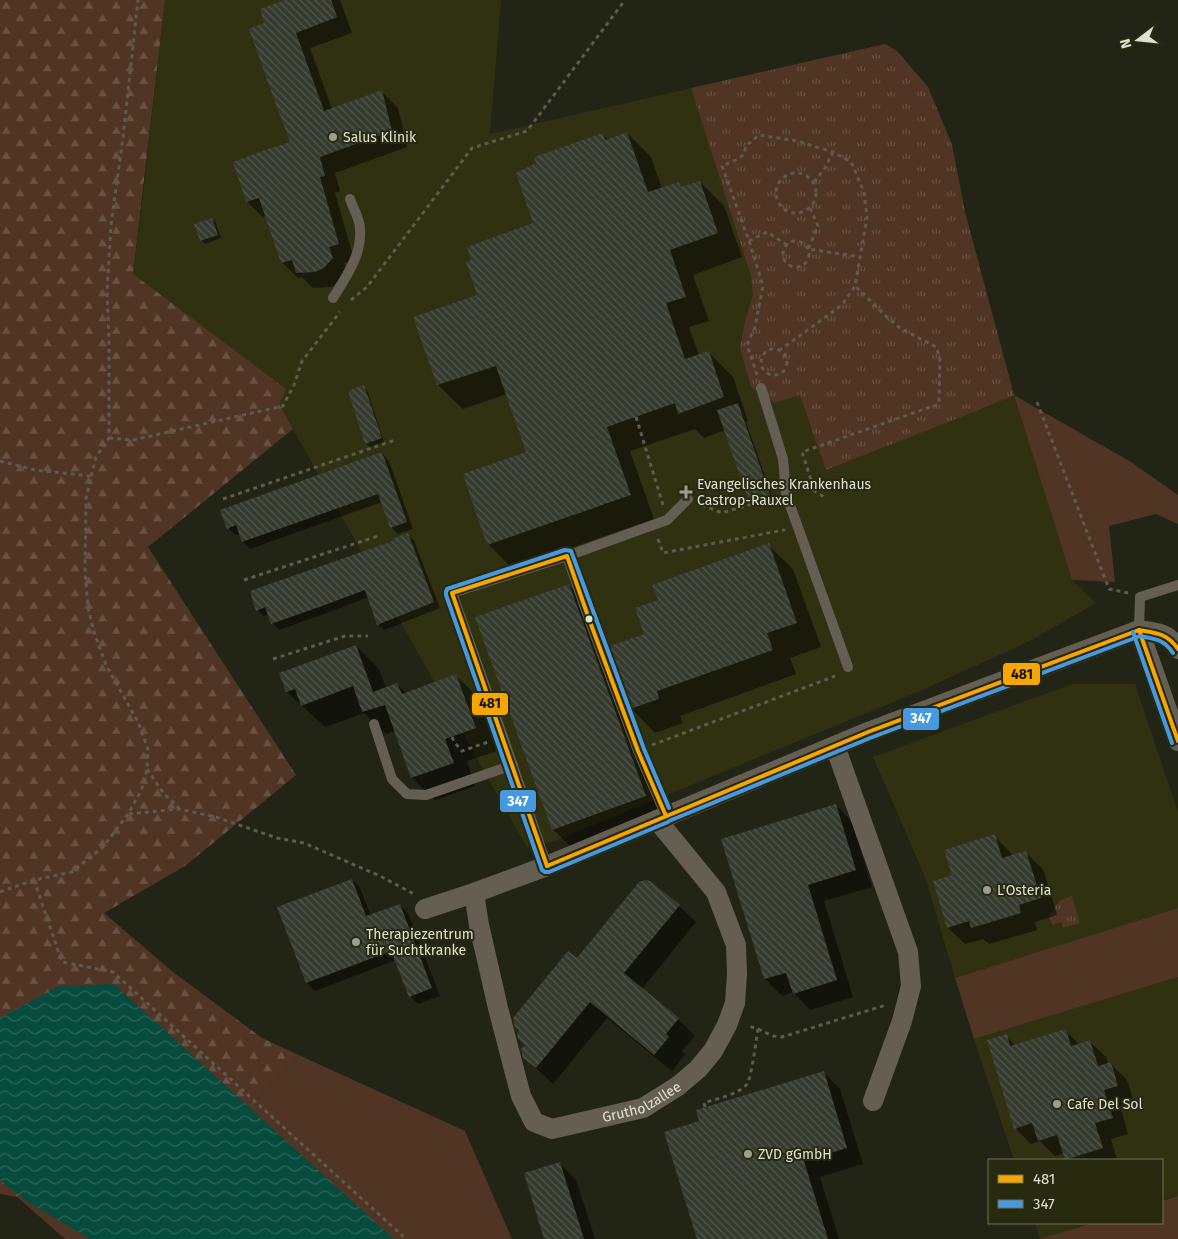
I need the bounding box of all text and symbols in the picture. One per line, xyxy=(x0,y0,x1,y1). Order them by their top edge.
north arrow xyxy=(1113,15,1163,65)
text: N xyxy=(1117,37,1135,50)
place label: Salus Klinik xyxy=(343,129,417,146)
marker: Salus Klinik xyxy=(327,131,339,143)
place label: Evangelisches Krankenhaus Castrop-Rauxel xyxy=(697,476,872,509)
marker: Evangelisches Krankenhaus Castrop-Rauxel xyxy=(679,485,693,499)
unlabelled marker xyxy=(584,614,594,624)
line badge: 481 xyxy=(1002,662,1041,686)
text: 481 xyxy=(1011,666,1033,683)
line badge: 481 xyxy=(471,692,509,716)
text: 481 xyxy=(479,695,501,712)
line badge: 347 xyxy=(902,707,940,731)
text: 347 xyxy=(909,710,932,727)
line badge: 347 xyxy=(499,789,537,813)
text: 347 xyxy=(506,793,529,810)
place label: L'Osteria xyxy=(997,882,1051,899)
marker: L'Osteria xyxy=(981,884,993,896)
place label: Therapiezentrum für Suchtkranke xyxy=(366,926,474,959)
marker: Therapiezentrum für Suchtkranke xyxy=(350,936,362,948)
street label: Grutholzallee xyxy=(601,1078,684,1126)
place label: Cafe Del Sol xyxy=(1067,1096,1143,1113)
marker: Cafe Del Sol xyxy=(1051,1098,1063,1110)
place label: ZVD gGmbH xyxy=(758,1146,832,1163)
marker: ZVD gGmbH xyxy=(742,1148,754,1160)
legend xyxy=(988,1159,1163,1224)
text: 481 xyxy=(1033,1170,1055,1188)
text: 347 xyxy=(1033,1195,1055,1213)

